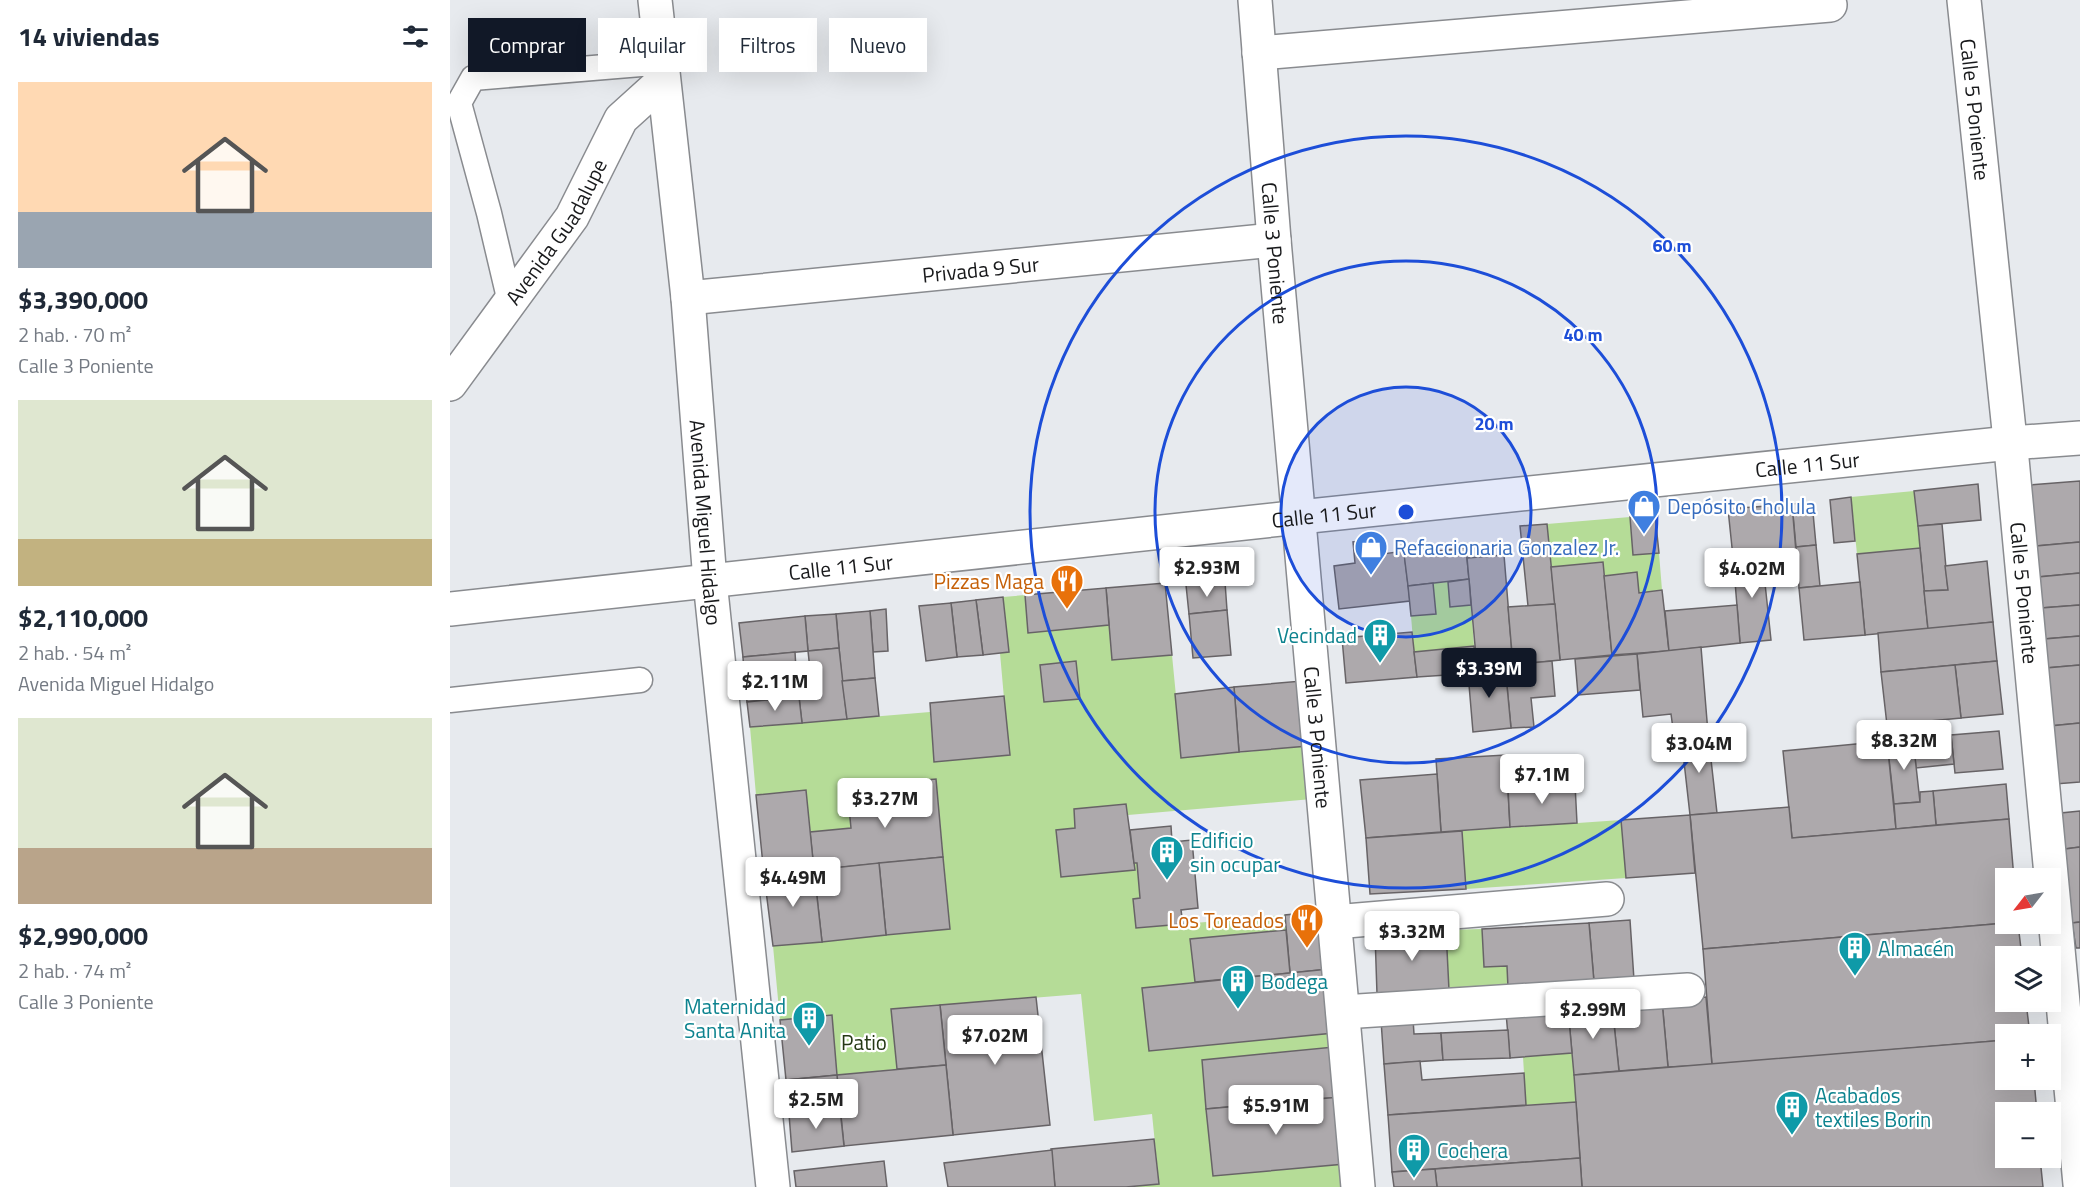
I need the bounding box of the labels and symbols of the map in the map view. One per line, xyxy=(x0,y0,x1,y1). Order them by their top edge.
street label: Calle 5 Poniente xyxy=(1952,37,1999,182)
street label: Avenida Guadalupe xyxy=(497,153,615,311)
street label: Calle 3 Poniente xyxy=(1253,181,1297,326)
text: 60 m xyxy=(1652,232,1692,259)
street label: Privada 9 Sur xyxy=(921,247,1041,291)
text: 40 m xyxy=(1563,321,1603,348)
text: 20 m xyxy=(1474,410,1514,437)
street label: Avenida Miguel Hidalgo xyxy=(682,418,731,627)
street label: Calle 11 Sur xyxy=(1753,443,1861,485)
shop icon: Depósito Cholula xyxy=(1626,488,1662,535)
place label: Depósito Cholula xyxy=(1667,490,1816,522)
street label: Calle 11 Sur xyxy=(1270,493,1378,536)
centre of rings xyxy=(1396,502,1416,522)
street label: Calle 5 Poniente xyxy=(2002,520,2047,665)
shop icon: Refaccionaria Gonzalez Jr. xyxy=(1353,529,1389,576)
place label: Refaccionaria Gonzalez Jr. xyxy=(1394,531,1619,563)
street label: Calle 11 Sur xyxy=(787,545,895,588)
pin: $2.93M xyxy=(1158,547,1256,598)
pin: $4.02M xyxy=(1703,548,1801,599)
restaurant icon: Pizzas Maga xyxy=(1049,563,1085,610)
place label: Pizzas Maga xyxy=(933,565,1044,597)
building icon: Vecindad xyxy=(1362,617,1398,664)
place label: Vecindad xyxy=(1277,619,1357,651)
pin: $3.39M xyxy=(1440,648,1538,699)
pin: $2.11M xyxy=(726,661,824,712)
street label: Calle 3 Poniente xyxy=(1296,665,1340,810)
pin: $8.32M xyxy=(1855,720,1953,771)
pin: $3.04M xyxy=(1650,723,1748,774)
pin: $7.1M xyxy=(1500,754,1584,805)
pin: $3.27M xyxy=(836,778,934,829)
place label: Edificio sin ocupar xyxy=(1190,824,1281,880)
building icon: Edificio sin ocupar xyxy=(1149,834,1185,881)
pin: $4.49M xyxy=(744,857,842,908)
north arrow xyxy=(1995,868,2061,934)
restaurant icon: Los Toreados xyxy=(1289,902,1325,949)
place label: Los Toreados xyxy=(1168,904,1284,936)
pin: $3.32M xyxy=(1363,911,1461,962)
building icon: Almacén xyxy=(1837,930,1873,977)
place label: Almacén xyxy=(1878,932,1954,964)
building icon: Bodega xyxy=(1220,963,1256,1010)
place label: Bodega xyxy=(1261,965,1329,997)
pin: $2.99M xyxy=(1544,989,1642,1040)
place label: Maternidad Santa Anita xyxy=(684,990,786,1046)
building icon: Maternidad Santa Anita xyxy=(791,1000,827,1047)
pin: $7.02M xyxy=(946,1015,1044,1066)
park label: Patio xyxy=(841,1026,887,1058)
pin: $2.5M xyxy=(774,1079,858,1130)
place label: Acabados textiles Borin xyxy=(1815,1079,1931,1135)
pin: $5.91M xyxy=(1227,1085,1325,1136)
building icon: Acabados textiles Borin xyxy=(1774,1089,1810,1136)
building icon: Cochera xyxy=(1396,1132,1432,1179)
place label: Cochera xyxy=(1437,1134,1509,1166)

